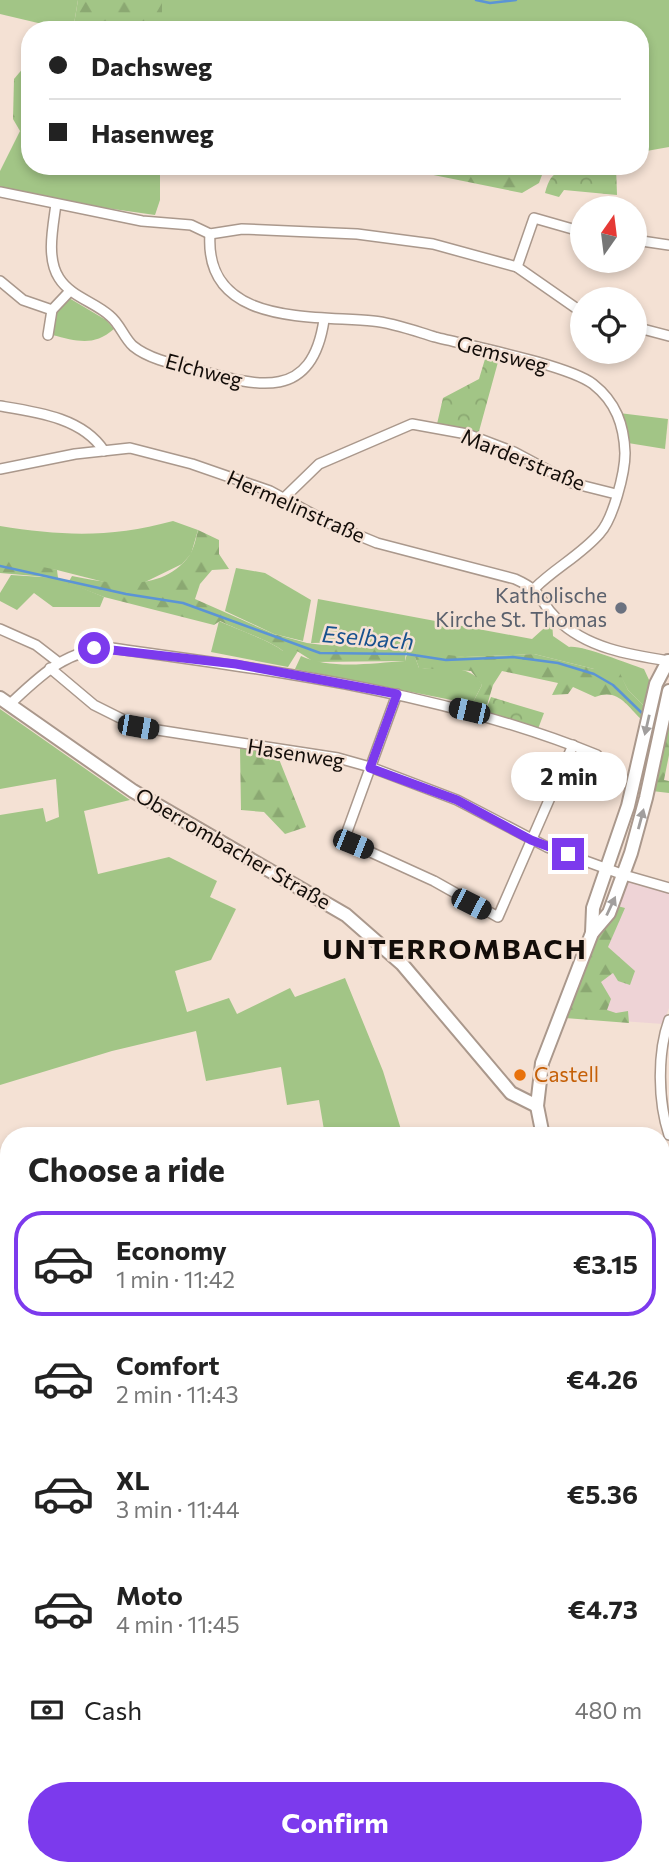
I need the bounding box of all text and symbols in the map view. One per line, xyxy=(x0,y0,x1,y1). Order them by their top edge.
text: Dachsweg xyxy=(91,50,212,81)
text: Hasenweg xyxy=(91,117,214,148)
north arrow xyxy=(570,196,648,273)
map controls xyxy=(570,196,647,364)
button: locate xyxy=(570,287,647,364)
street label: Gemsweg xyxy=(454,329,551,378)
street label: Elchweg xyxy=(163,347,246,392)
street label: Marderstraße xyxy=(458,422,589,495)
street label: Hermelinstraße xyxy=(224,464,370,547)
place label: Katholische Kirche St. Thomas xyxy=(435,582,607,631)
marker: Katholische Kirche St. Thomas xyxy=(613,600,629,616)
water label: Eselbach xyxy=(321,619,415,655)
route start xyxy=(78,632,110,664)
car xyxy=(447,696,492,726)
car xyxy=(116,713,161,741)
one-way arrow xyxy=(641,714,652,736)
street label: Hasenweg xyxy=(246,733,347,773)
callout: 2 min xyxy=(510,752,626,802)
text: 2 min xyxy=(540,762,598,790)
street label: Oberrombacher Straße xyxy=(132,782,336,914)
one-way arrow xyxy=(636,808,647,830)
car xyxy=(330,826,377,862)
route end xyxy=(552,838,584,870)
car xyxy=(448,885,495,923)
one-way arrow xyxy=(605,896,617,916)
district label: UNTERROMBACH xyxy=(322,931,588,965)
place label: Castell xyxy=(534,1061,599,1086)
marker: Castell xyxy=(512,1067,528,1083)
text: Choose a ride xyxy=(28,1149,225,1189)
icon: car xyxy=(32,1232,95,1295)
text: Economy xyxy=(116,1234,227,1265)
text: €3.15 xyxy=(573,1248,638,1279)
text: 1 min · 11:42 xyxy=(116,1265,235,1293)
icon: car xyxy=(32,1347,95,1410)
text: Comfort xyxy=(116,1349,219,1380)
text: €4.26 xyxy=(566,1363,638,1394)
text: 2 min · 11:43 xyxy=(116,1380,239,1408)
icon: car xyxy=(32,1462,95,1525)
text: XL xyxy=(116,1464,150,1495)
text: €5.36 xyxy=(567,1478,638,1509)
text: 3 min · 11:44 xyxy=(116,1495,240,1523)
icon: car xyxy=(32,1577,95,1640)
text: Moto xyxy=(116,1579,183,1610)
text: €4.73 xyxy=(568,1593,638,1624)
text: 4 min · 11:45 xyxy=(116,1610,240,1638)
icon: cash xyxy=(28,1691,66,1729)
text: Cash xyxy=(84,1694,142,1725)
text: 480 m xyxy=(575,1696,642,1724)
button: Confirm xyxy=(28,1782,642,1862)

